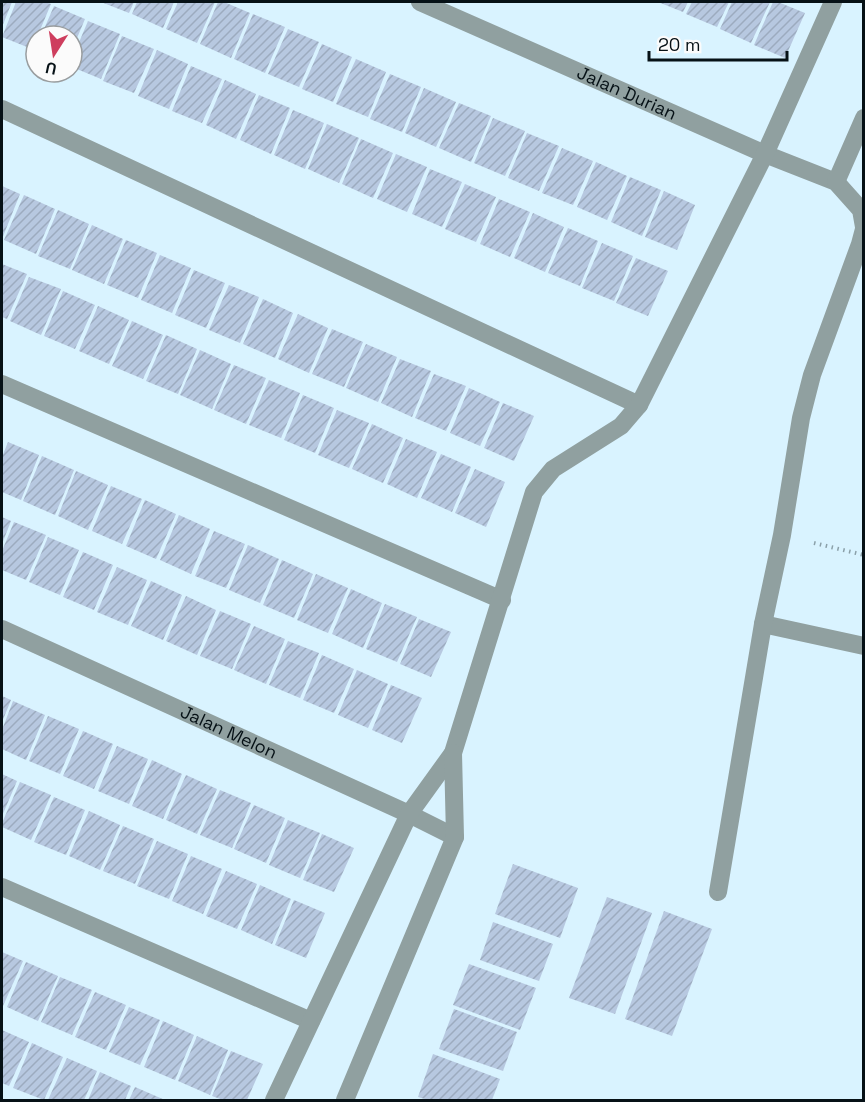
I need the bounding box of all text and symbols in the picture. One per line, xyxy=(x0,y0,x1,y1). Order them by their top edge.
north arrow xyxy=(24,24,84,84)
scale bar xyxy=(649,24,787,62)
text: 20 m xyxy=(658,33,701,56)
text: U xyxy=(44,57,58,80)
street label: Jalan Durian xyxy=(574,61,680,125)
street label: Jalan Melon xyxy=(177,700,281,764)

